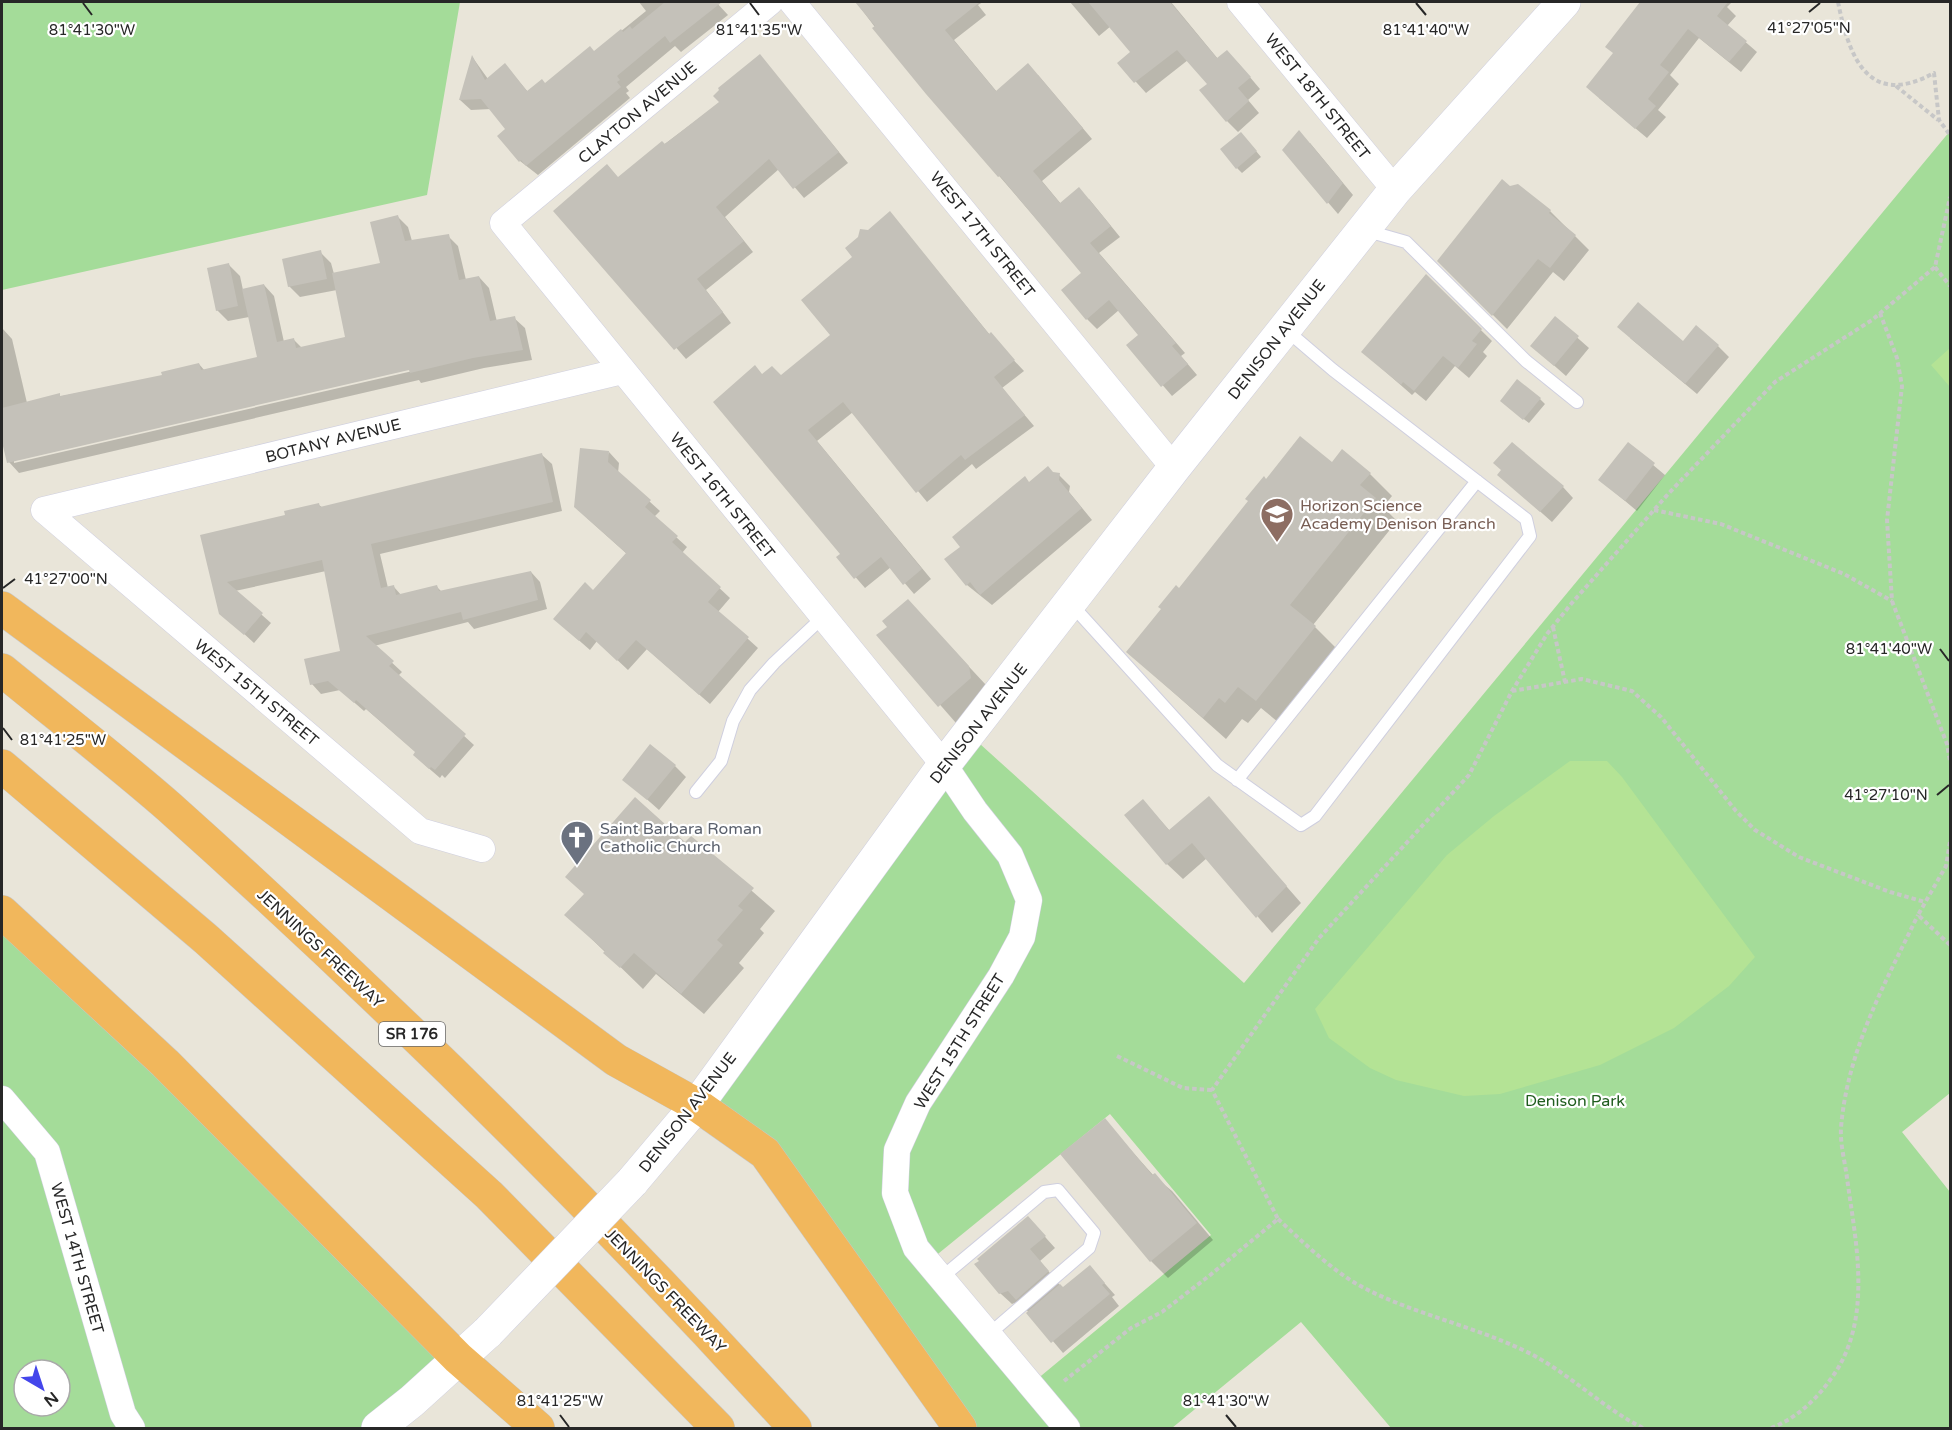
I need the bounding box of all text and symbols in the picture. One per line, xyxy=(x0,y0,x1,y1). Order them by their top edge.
text: 41°27'05"N xyxy=(1767,19,1851,37)
text: 81°41'30"W xyxy=(49,21,135,39)
text: 81°41'35"W xyxy=(716,21,802,39)
text: 81°41'40"W xyxy=(1383,21,1469,39)
street label: WEST 18TH STREET xyxy=(1260,30,1374,164)
street label: CLAYTON AVENUE xyxy=(574,57,701,168)
street label: WEST 17TH STREET xyxy=(925,168,1039,302)
street label: DENISON AVENUE xyxy=(1224,275,1330,404)
street label: BOTANY AVENUE xyxy=(263,414,403,468)
street label: WEST 16TH STREET xyxy=(665,429,779,563)
school or university icon: Horizon Science Academy Denison Branch xyxy=(1259,496,1295,543)
place label: Horizon Science Academy Denison Branch xyxy=(1300,496,1496,534)
text: 41°27'00"N xyxy=(24,570,108,588)
street label: WEST 15TH STREET xyxy=(190,635,323,751)
text: 81°41'40"W xyxy=(1846,640,1932,658)
street label: DENISON AVENUE xyxy=(926,659,1032,788)
text: 81°41'25"W xyxy=(20,731,106,749)
text: 41°27'10"N xyxy=(1844,786,1928,804)
church icon: Saint Barbara Roman Catholic Church xyxy=(559,819,595,866)
place label: Saint Barbara Roman Catholic Church xyxy=(600,819,762,857)
street label: JENNINGS FREEWAY xyxy=(253,885,388,1013)
street label: WEST 15TH STREET xyxy=(910,970,1010,1113)
road number: SR 176 xyxy=(379,1022,445,1046)
street label: DENISON AVENUE xyxy=(635,1048,741,1177)
park label: Denison Park xyxy=(1525,1091,1625,1111)
street label: WEST 14TH STREET xyxy=(46,1180,108,1336)
street label: JENNINGS FREEWAY xyxy=(600,1224,730,1357)
north arrow xyxy=(12,1358,72,1418)
text: N xyxy=(40,1387,62,1411)
text: 81°41'25"W xyxy=(517,1392,603,1410)
text: 81°41'30"W xyxy=(1183,1392,1269,1410)

